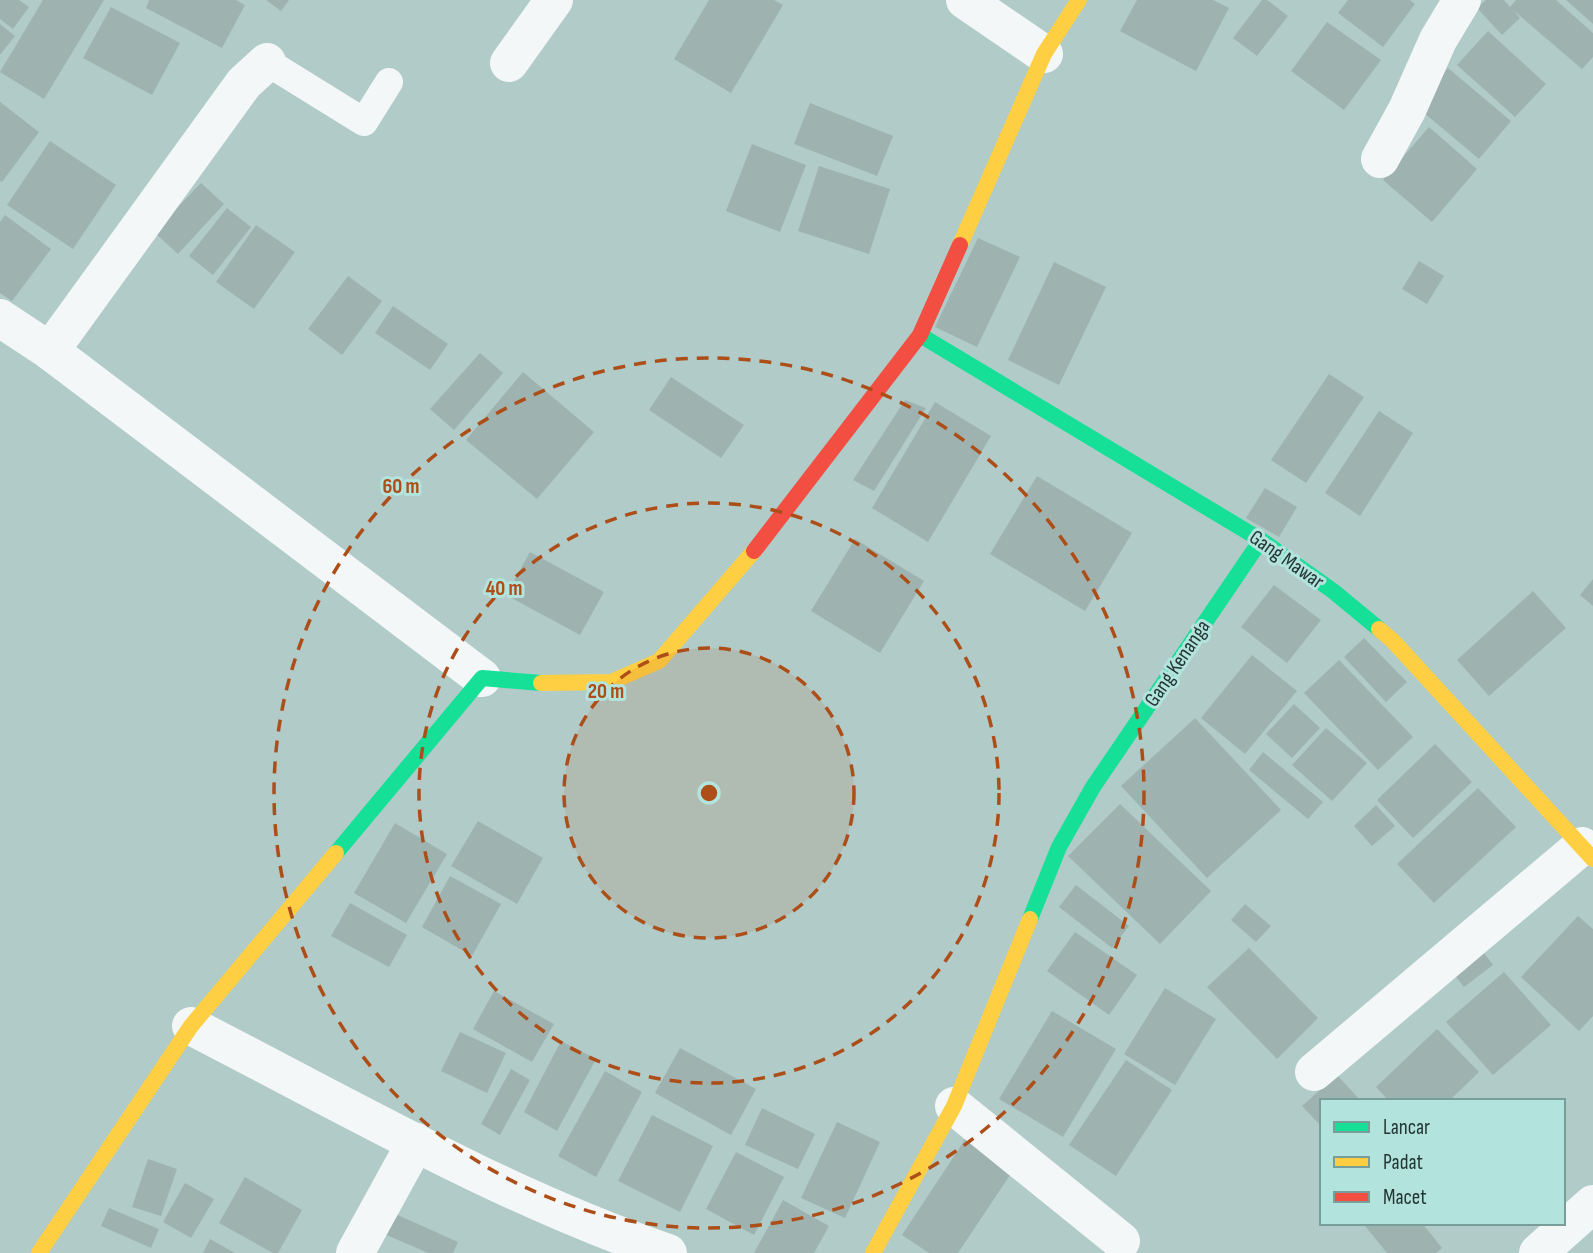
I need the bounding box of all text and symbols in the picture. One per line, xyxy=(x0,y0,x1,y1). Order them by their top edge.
text: 60 m xyxy=(382,474,420,499)
street label: Gang Mawar xyxy=(1245,525,1329,594)
text: 40 m xyxy=(486,576,522,601)
street label: Gang Kenanga xyxy=(1139,615,1215,711)
text: 20 m xyxy=(588,679,624,704)
centre of rings xyxy=(697,781,721,805)
legend xyxy=(1320,1099,1565,1225)
text: Lancar xyxy=(1383,1115,1430,1140)
text: Padat xyxy=(1383,1150,1423,1175)
text: Macet xyxy=(1383,1185,1427,1210)

